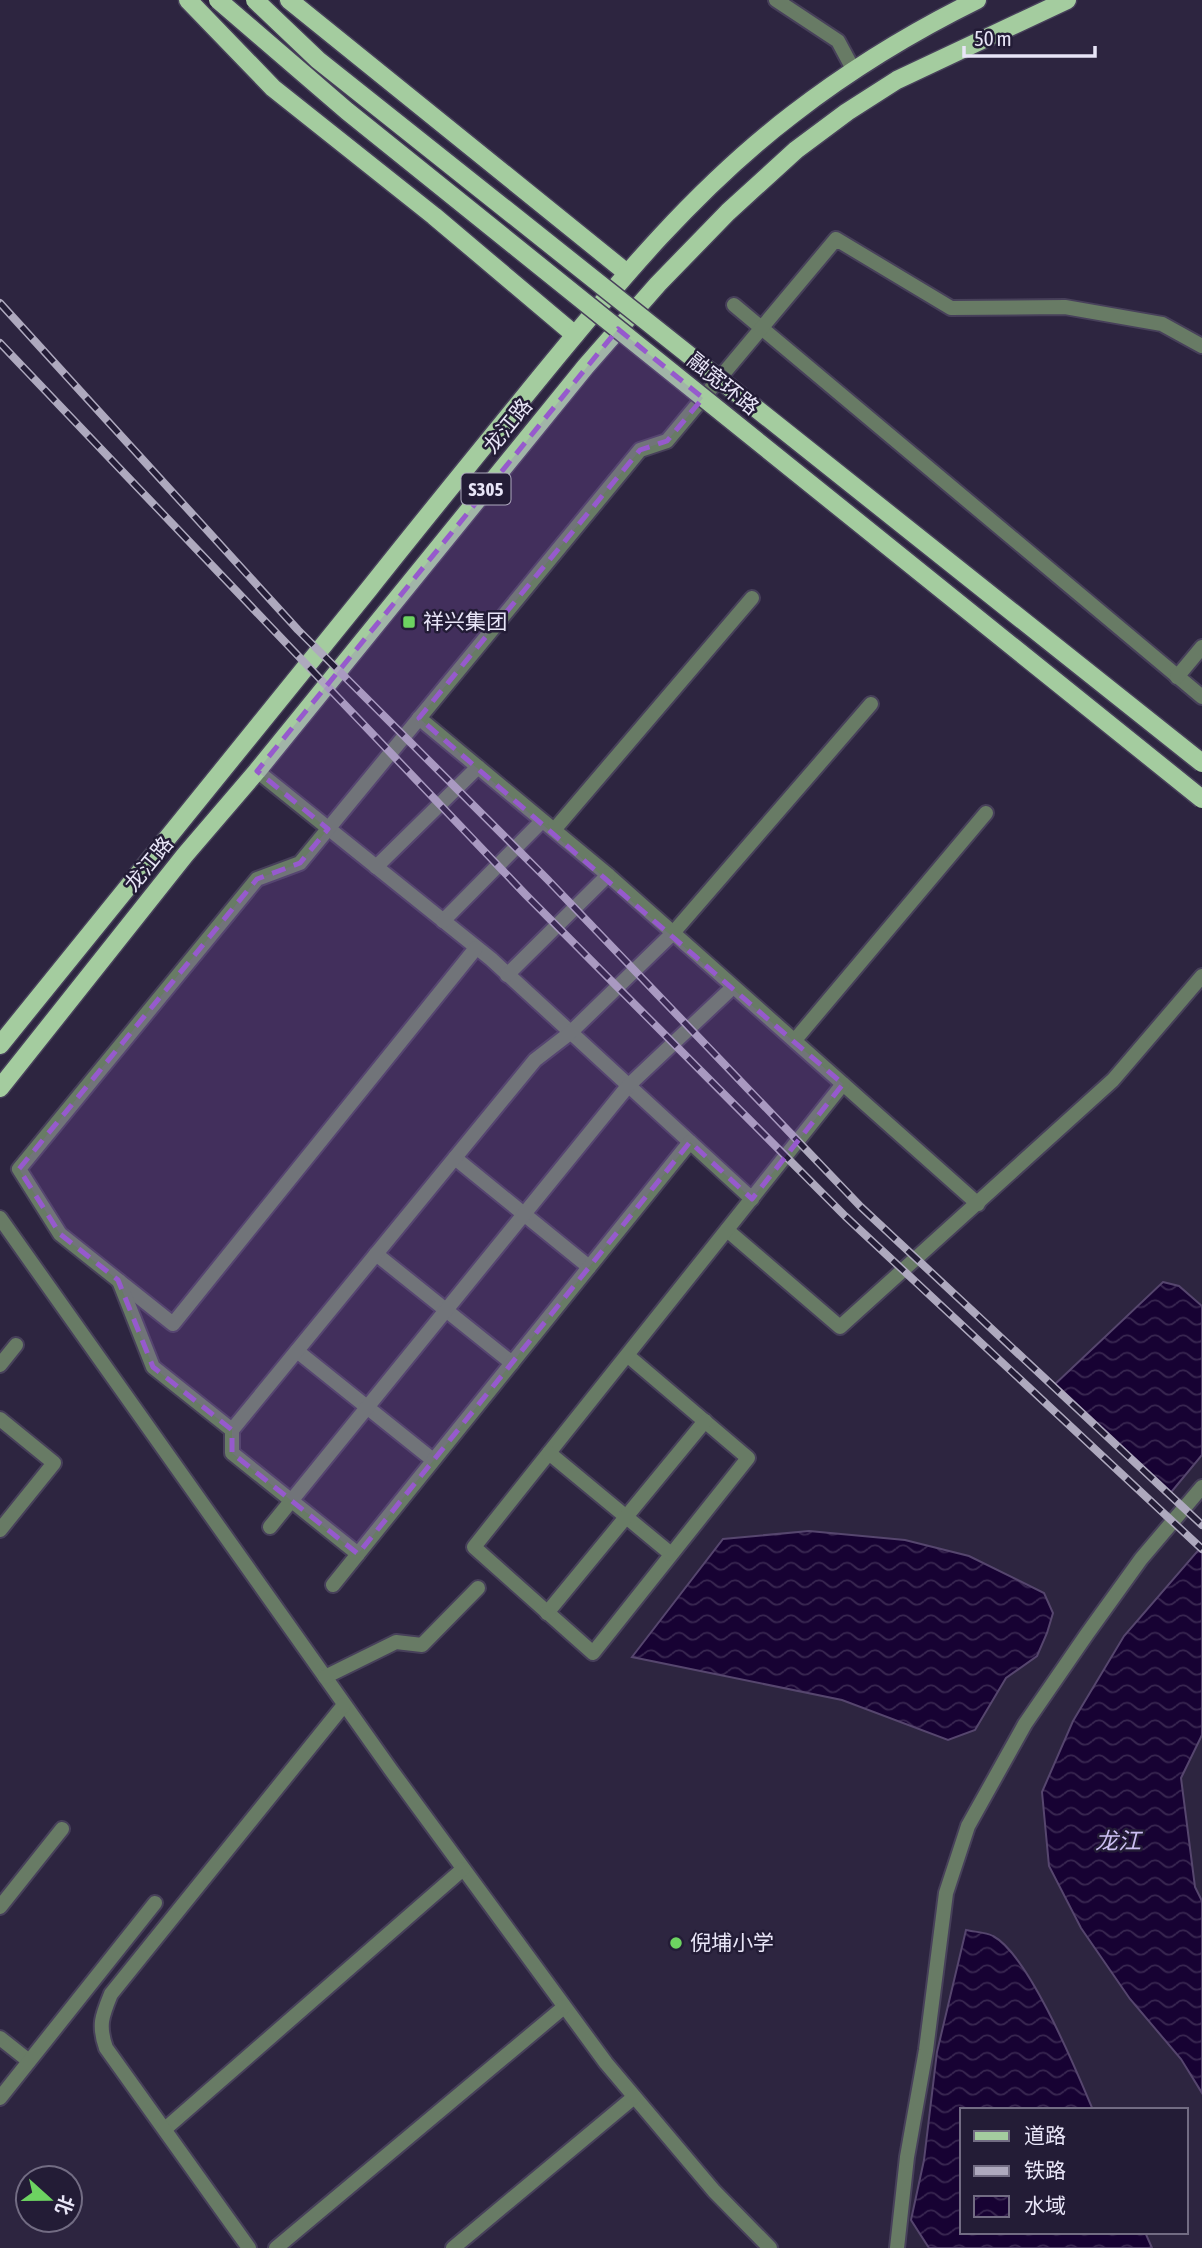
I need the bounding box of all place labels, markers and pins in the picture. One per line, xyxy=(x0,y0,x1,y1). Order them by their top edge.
place label: 祥兴集团 xyxy=(423,609,507,633)
marker: 祥兴集团 xyxy=(401,614,417,630)
place label: 倪埔小学 xyxy=(690,1930,774,1954)
marker: 倪埔小学 xyxy=(668,1935,684,1951)

